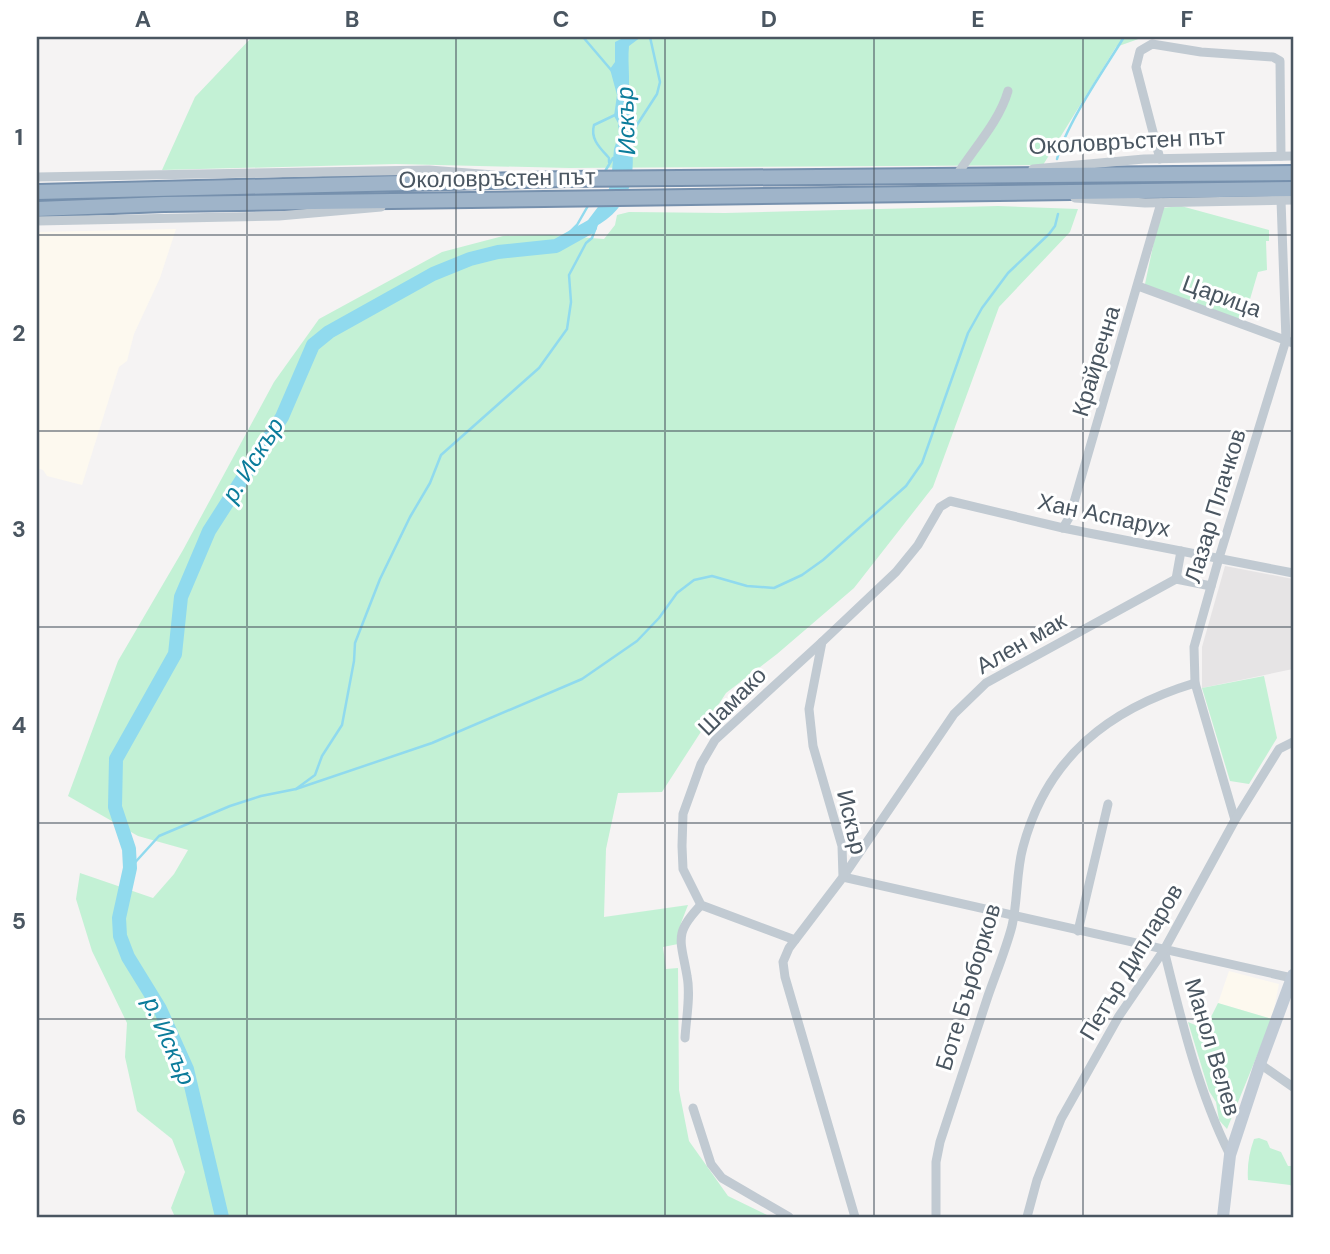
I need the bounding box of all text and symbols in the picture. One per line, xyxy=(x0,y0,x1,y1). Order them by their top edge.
text: A xyxy=(135,4,151,34)
text: B xyxy=(345,4,359,34)
text: C xyxy=(553,4,569,34)
text: D xyxy=(761,4,777,34)
text: E xyxy=(971,4,985,34)
text: F xyxy=(1181,4,1194,34)
water label: Искър xyxy=(609,86,642,156)
street label: Околовръстен път xyxy=(1028,121,1227,161)
text: 1 xyxy=(15,122,23,152)
street label: Околовръстен път xyxy=(398,161,596,195)
street label: Царица xyxy=(1178,268,1266,324)
street label: Крайречна xyxy=(1065,302,1127,420)
text: 2 xyxy=(12,318,26,348)
water label: р. Искър xyxy=(214,412,291,509)
street label: Лазар Плачков xyxy=(1177,425,1253,587)
street label: Хан Аспарух xyxy=(1035,486,1173,544)
text: 3 xyxy=(12,514,26,544)
street label: Ален мак xyxy=(971,605,1072,681)
street label: Шамако xyxy=(691,660,773,742)
text: 4 xyxy=(12,710,27,740)
street label: Искър xyxy=(830,787,874,857)
street label: Петър Дипларов xyxy=(1072,878,1190,1046)
street label: Боте Бърборков xyxy=(928,900,1008,1074)
text: 5 xyxy=(12,906,26,936)
street label: Манол Велев xyxy=(1178,974,1248,1120)
water label: р. Искър xyxy=(136,991,203,1090)
text: 6 xyxy=(12,1102,26,1132)

